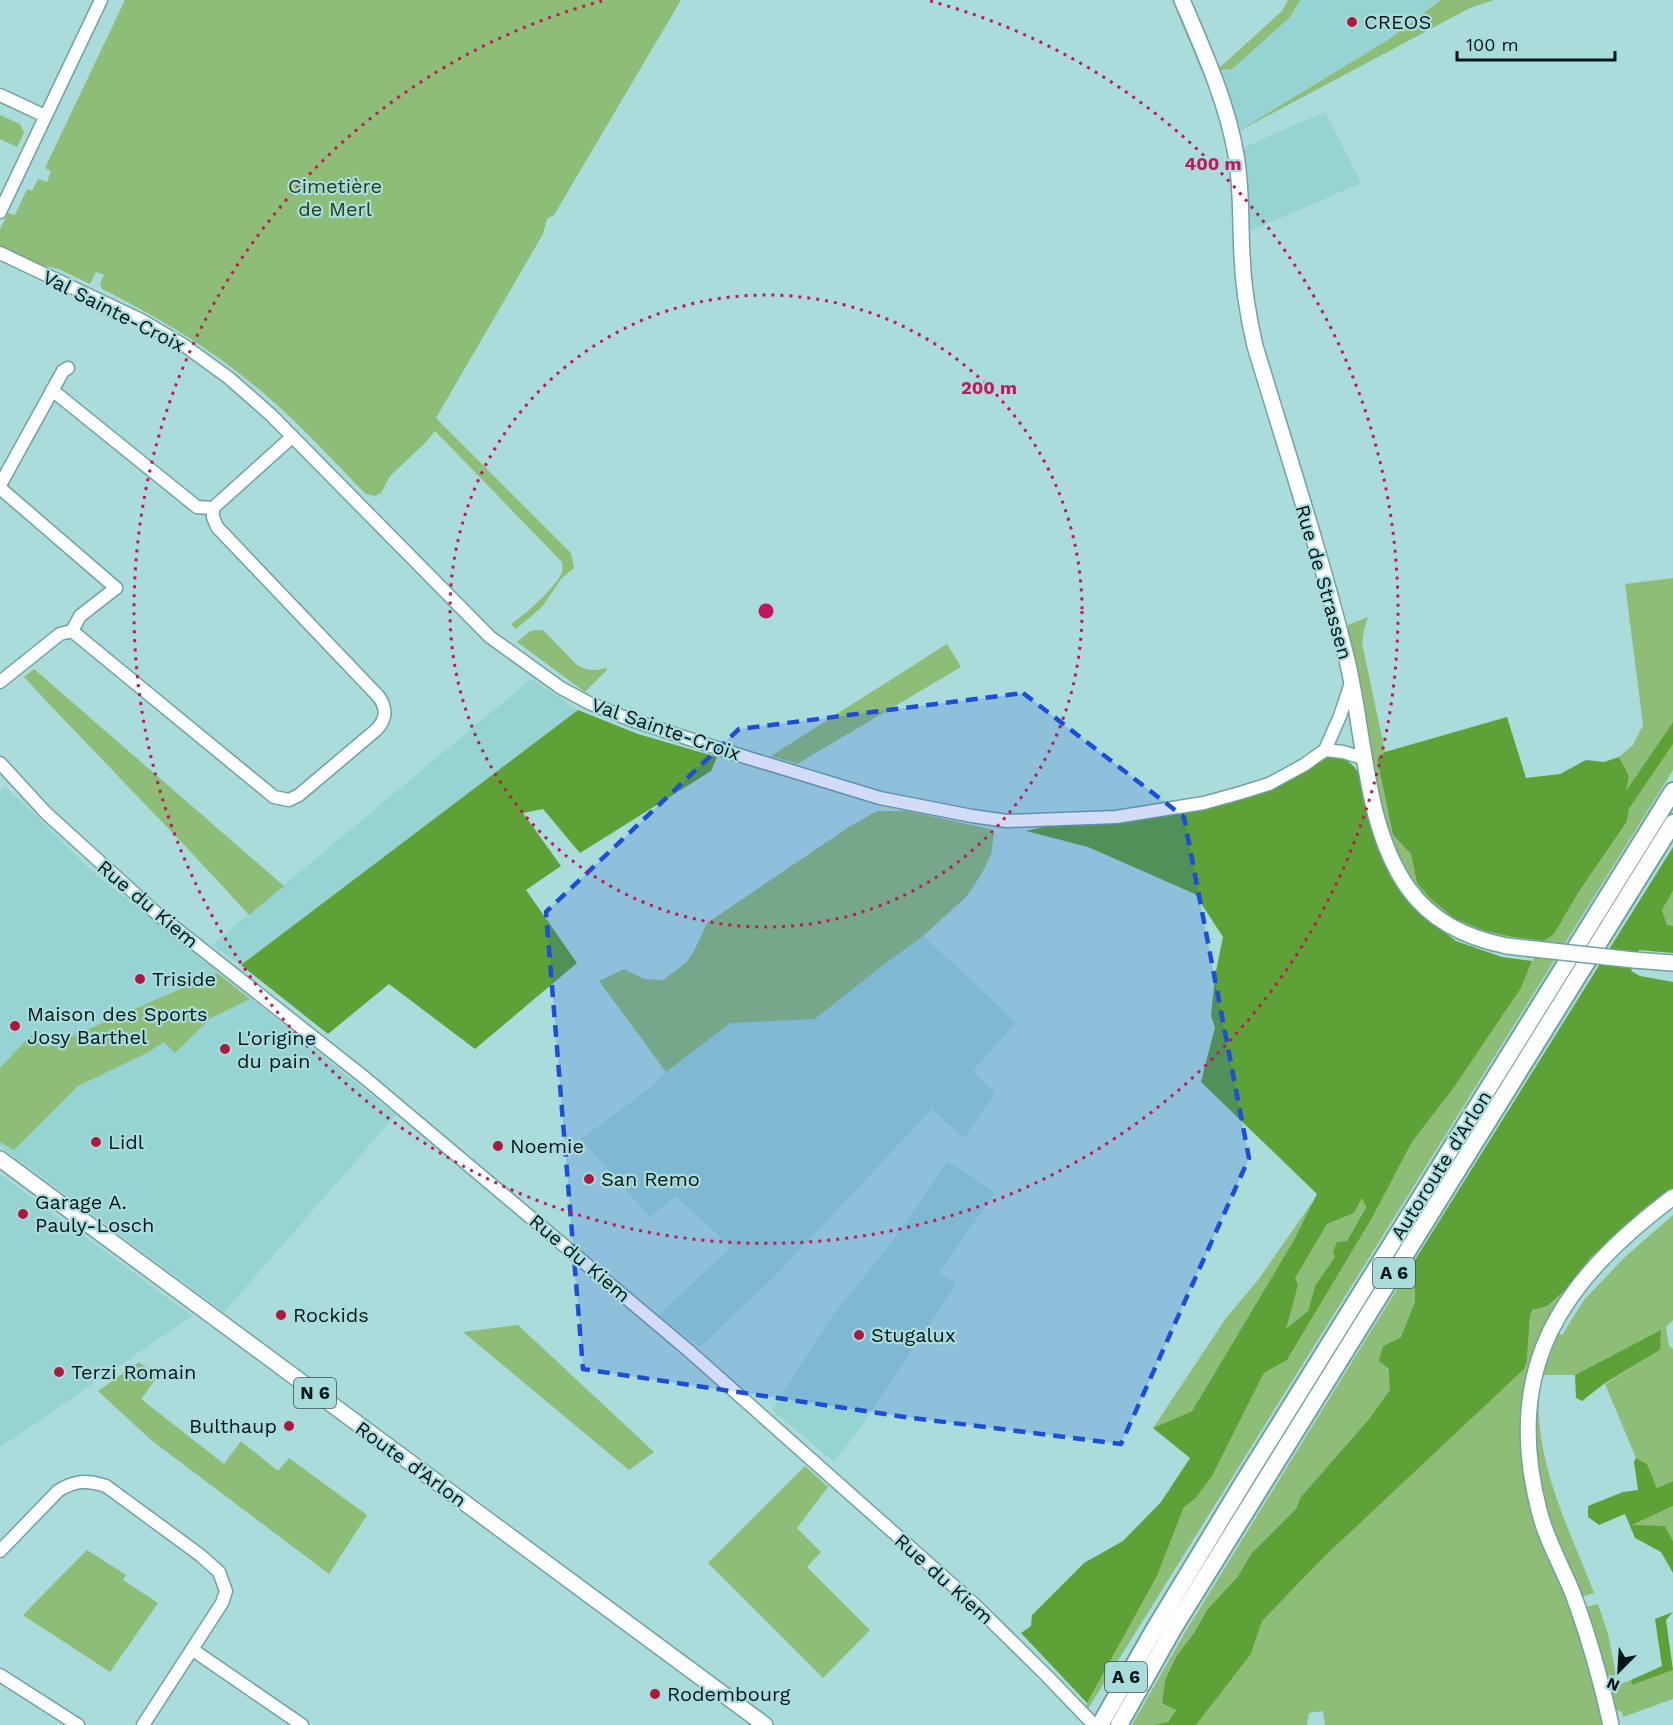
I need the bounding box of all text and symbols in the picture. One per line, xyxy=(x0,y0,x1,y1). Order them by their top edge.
place label: CREOS xyxy=(1364,10,1431,34)
marker: CREOS xyxy=(1345,15,1359,29)
scale bar xyxy=(1457,24,1614,62)
text: 100 m xyxy=(1466,34,1519,55)
text: 400 m xyxy=(1185,153,1241,174)
park label: Cimetière de Merl xyxy=(288,174,382,221)
street label: Val Sainte-Croix xyxy=(39,265,189,357)
text: 200 m xyxy=(961,377,1017,398)
street label: Rue de Strassen xyxy=(1290,502,1358,662)
centre of rings xyxy=(756,601,776,621)
street label: Val Sainte-Croix xyxy=(588,692,744,766)
street label: Rue du Kiem xyxy=(93,855,203,953)
place label: Triside xyxy=(152,967,216,991)
marker: Triside xyxy=(133,972,147,986)
place label: Maison des Sports Josy Barthel xyxy=(27,1002,208,1049)
marker: Maison des Sports Josy Barthel xyxy=(8,1019,22,1033)
place label: L'origine du pain xyxy=(237,1026,316,1073)
marker: L'origine du pain xyxy=(218,1042,232,1056)
street label: Autoroute d'Arlon xyxy=(1385,1086,1497,1244)
place label: Lidl xyxy=(108,1130,144,1154)
place label: Noemie xyxy=(510,1134,584,1158)
marker: Lidl xyxy=(89,1135,103,1149)
marker: Noemie xyxy=(491,1139,505,1153)
place label: San Remo xyxy=(601,1167,700,1191)
marker: San Remo xyxy=(582,1172,596,1186)
place label: Garage A. Pauly-Losch xyxy=(35,1190,154,1237)
marker: Garage A. Pauly-Losch xyxy=(16,1207,30,1221)
street label: Rue du Kiem xyxy=(525,1209,635,1307)
road number: A 6 xyxy=(1373,1258,1415,1288)
place label: Rockids xyxy=(293,1303,369,1327)
marker: Rockids xyxy=(274,1308,288,1322)
place label: Stugalux xyxy=(871,1323,956,1347)
marker: Stugalux xyxy=(852,1328,866,1342)
place label: Terzi Romain xyxy=(71,1360,196,1384)
marker: Terzi Romain xyxy=(52,1365,66,1379)
road number: N 6 xyxy=(294,1378,336,1408)
place label: Bulthaup xyxy=(189,1414,277,1438)
street label: Route d'Arlon xyxy=(351,1416,471,1512)
marker: Bulthaup xyxy=(282,1419,296,1433)
street label: Rue du Kiem xyxy=(890,1528,998,1630)
north arrow xyxy=(1589,1641,1649,1701)
road number: A 6 xyxy=(1105,1662,1147,1692)
text: N xyxy=(1604,1673,1622,1695)
place label: Rodembourg xyxy=(667,1682,791,1706)
marker: Rodembourg xyxy=(648,1687,662,1701)

